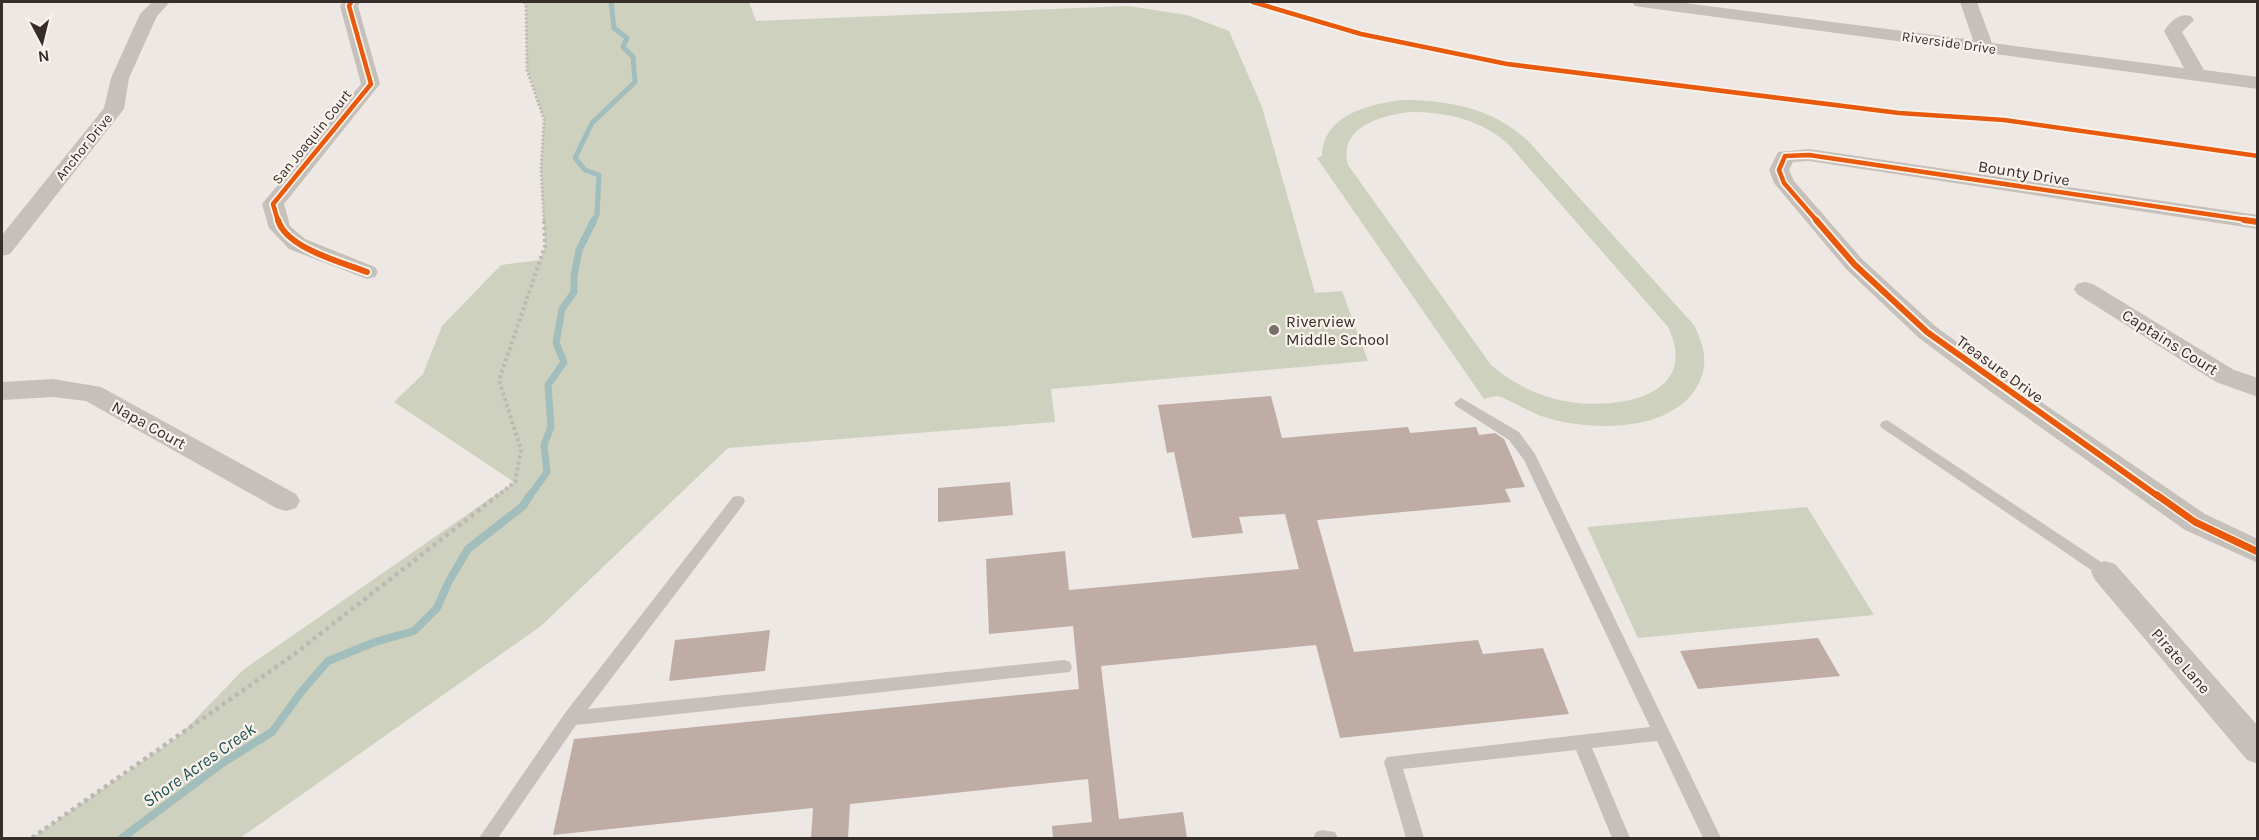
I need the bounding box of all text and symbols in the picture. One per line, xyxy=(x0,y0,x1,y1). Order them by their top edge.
north arrow xyxy=(12,12,72,72)
street label: Riverside Drive xyxy=(1901,28,1997,58)
text: N xyxy=(37,46,51,67)
street label: San Joaquin Court xyxy=(269,86,355,188)
street label: Anchor Drive xyxy=(52,110,116,184)
street label: Bounty Drive xyxy=(1977,156,2071,190)
street label: Captains Court xyxy=(2119,305,2221,379)
place label: Riverview Middle School xyxy=(1286,312,1389,349)
marker: Riverview Middle School xyxy=(1267,323,1281,337)
street label: Treasure Drive xyxy=(1953,331,2047,407)
street label: Napa Court xyxy=(109,397,189,453)
street label: Pirate Lane xyxy=(2147,624,2215,698)
water label: Shore Acres Creek xyxy=(138,717,261,812)

